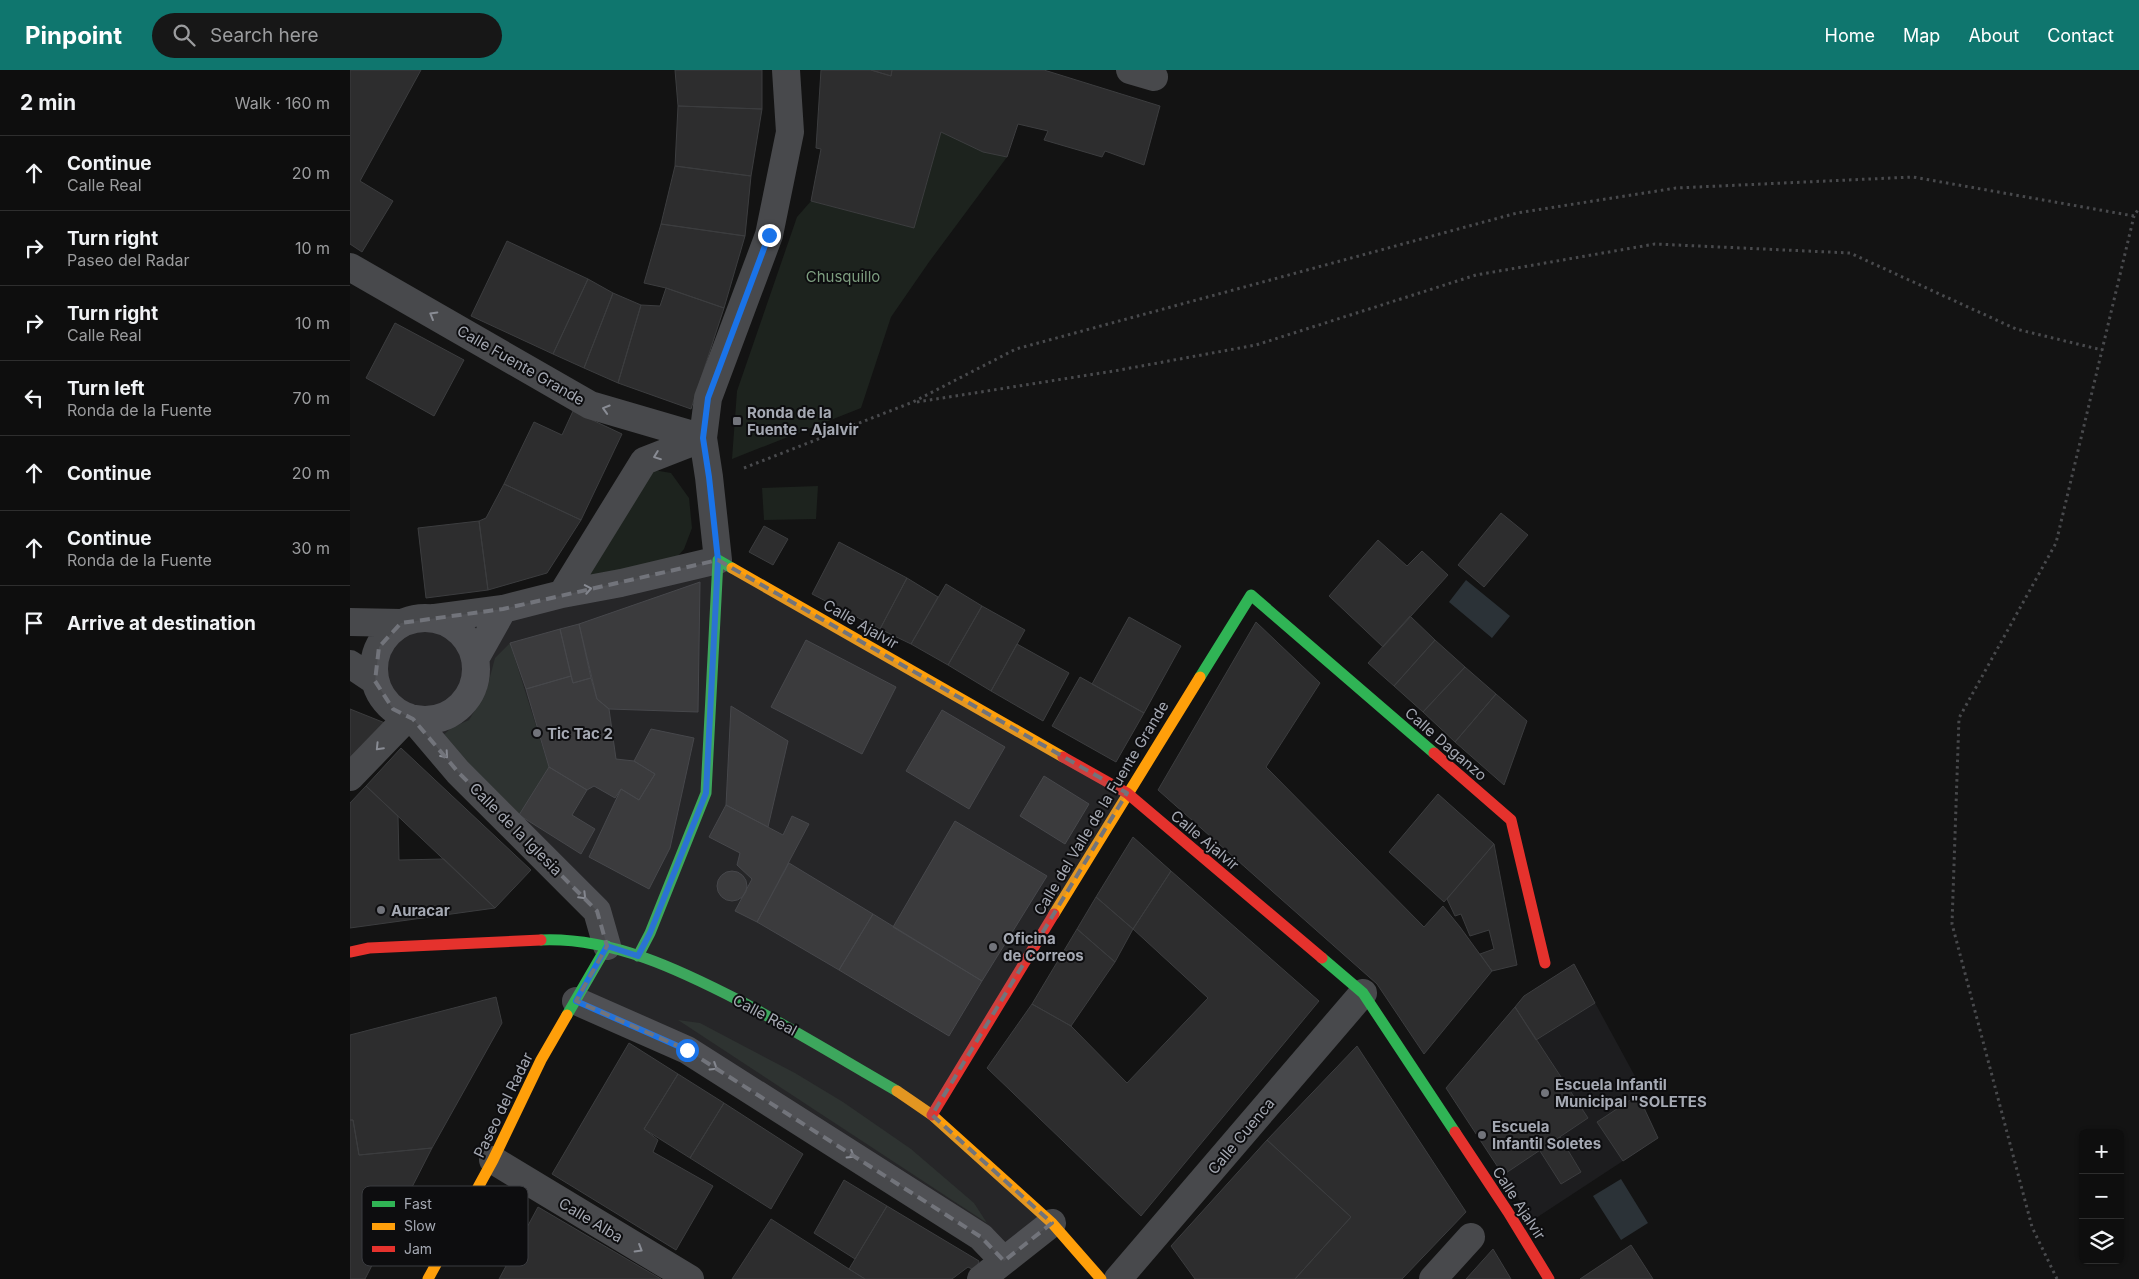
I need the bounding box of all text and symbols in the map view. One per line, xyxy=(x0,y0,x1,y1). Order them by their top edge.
search box xyxy=(152,13,502,58)
text: Pinpoint xyxy=(25,21,122,50)
icon: search xyxy=(170,21,198,49)
text: Search here xyxy=(210,24,319,47)
text: Home xyxy=(1825,25,1875,46)
text: Map xyxy=(1903,25,1940,46)
text: About xyxy=(1968,25,2019,46)
text: Contact xyxy=(2047,25,2114,46)
text: 2 min xyxy=(20,90,76,115)
text: Walk · 160 m xyxy=(235,93,330,113)
text: Continue xyxy=(67,152,152,175)
icon: ahead xyxy=(20,159,48,187)
text: 20 m xyxy=(292,163,330,183)
text: Calle Real xyxy=(67,175,142,195)
route end xyxy=(758,224,781,247)
text: Turn right xyxy=(67,227,158,250)
icon: right xyxy=(20,234,48,262)
text: 10 m xyxy=(295,238,330,258)
text: Paseo del Radar xyxy=(67,250,190,270)
park label: Chusquillo xyxy=(806,267,880,286)
text: Turn right xyxy=(67,302,158,325)
icon: right xyxy=(20,309,48,337)
one-way arrow xyxy=(429,311,438,321)
text: 10 m xyxy=(295,313,330,333)
street label: Calle Fuente Grande xyxy=(454,321,588,409)
text: Calle Real xyxy=(67,325,142,345)
text: Turn left xyxy=(67,377,145,400)
icon: left xyxy=(20,384,48,412)
text: 70 m xyxy=(293,388,330,408)
text: Ronda de la Fuente xyxy=(67,400,212,420)
place label: Ronda de la Fuente - Ajalvir xyxy=(747,403,859,439)
one-way arrow xyxy=(602,405,610,415)
marker: Ronda de la Fuente - Ajalvir xyxy=(731,415,743,427)
one-way arrow xyxy=(653,449,662,460)
icon: ahead xyxy=(20,459,48,487)
text: Continue xyxy=(67,462,152,485)
text: 20 m xyxy=(292,463,330,483)
text: Continue xyxy=(67,527,152,550)
icon: ahead xyxy=(20,534,48,562)
text: 30 m xyxy=(292,538,330,558)
text: Ronda de la Fuente xyxy=(67,550,212,570)
one-way arrow xyxy=(584,585,593,595)
street label: Calle Ajalvir xyxy=(820,595,902,653)
icon: arrive xyxy=(20,609,48,637)
text: Arrive at destination xyxy=(67,612,256,635)
street label: Calle del Valle de la Fuente Grande xyxy=(1029,697,1173,919)
street label: Calle Daganzo xyxy=(1401,703,1491,785)
place label: Tic Tac 2 xyxy=(547,724,613,743)
marker: Tic Tac 2 xyxy=(531,727,543,739)
one-way arrow xyxy=(376,741,385,750)
one-way arrow xyxy=(439,750,448,759)
street label: Calle de la Iglesia xyxy=(466,779,566,879)
street label: Calle Ajalvir xyxy=(1167,806,1243,874)
one-way arrow xyxy=(577,891,586,900)
place label: Auracar xyxy=(391,901,450,920)
marker: Auracar xyxy=(375,904,387,916)
place label: Oficina de Correos xyxy=(1003,929,1084,965)
marker: Oficina de Correos xyxy=(987,941,999,953)
street label: Calle Real xyxy=(730,990,800,1040)
route start xyxy=(676,1039,699,1062)
street label: Paseo del Radar xyxy=(469,1049,537,1161)
one-way arrow xyxy=(708,1061,717,1071)
place label: Escuela Infantil Municipal "SOLETES xyxy=(1555,1075,1707,1111)
marker: Escuela Infantil Municipal "SOLETES xyxy=(1539,1087,1551,1099)
street label: Calle Cuenca xyxy=(1203,1094,1279,1178)
place label: Escuela Infantil Soletes xyxy=(1492,1117,1601,1153)
marker: Escuela Infantil Soletes xyxy=(1476,1129,1488,1141)
map controls xyxy=(2079,1129,2124,1264)
button: + xyxy=(2079,1129,2124,1174)
one-way arrow xyxy=(846,1148,855,1158)
street label: Calle Ajalvir xyxy=(1488,1163,1550,1243)
button: − xyxy=(2079,1174,2124,1219)
legend xyxy=(362,1186,528,1266)
street label: Calle Alba xyxy=(556,1193,626,1247)
text: Fast xyxy=(404,1195,432,1212)
text: Slow xyxy=(404,1217,436,1234)
button: layers xyxy=(2079,1219,2124,1264)
text: Jam xyxy=(404,1240,432,1257)
one-way arrow xyxy=(634,1242,643,1252)

